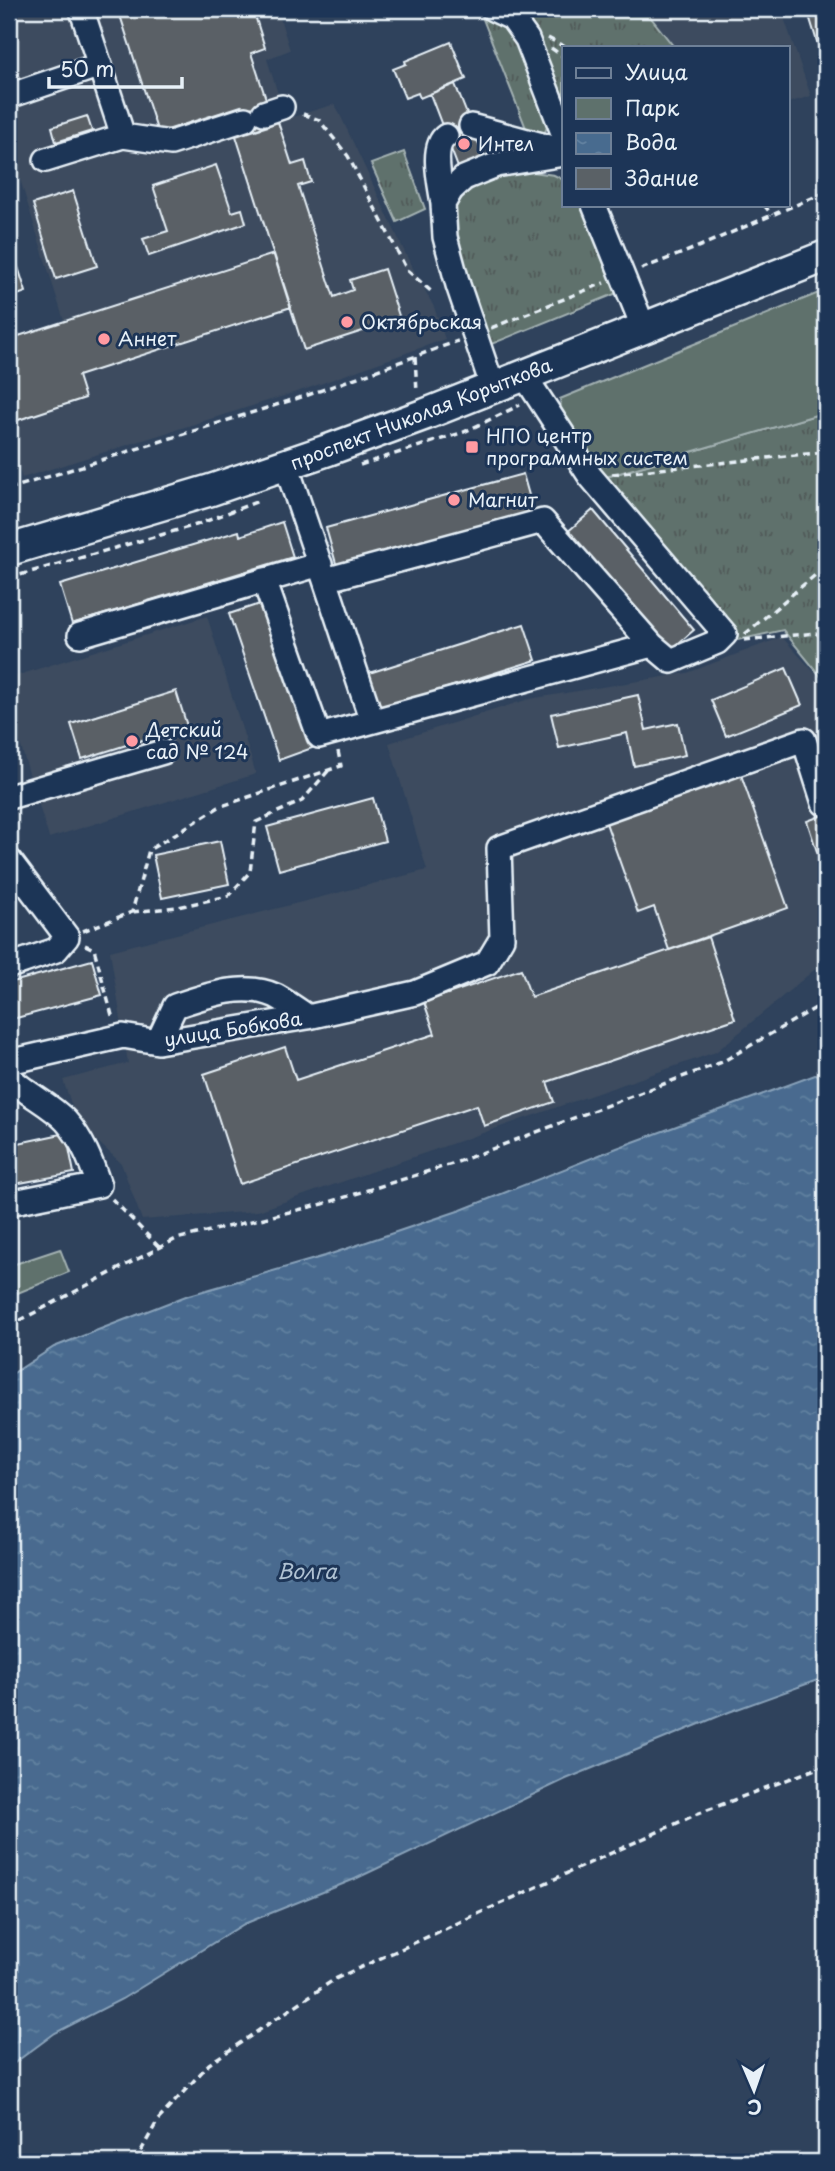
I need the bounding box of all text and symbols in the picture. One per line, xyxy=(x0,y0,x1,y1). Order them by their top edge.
scale bar xyxy=(49,46,182,90)
legend xyxy=(562,46,790,206)
text: 50 m xyxy=(60,52,114,84)
text: Улица xyxy=(625,55,688,87)
text: Парк xyxy=(625,91,680,123)
text: Вода xyxy=(625,125,677,157)
place label: Интел xyxy=(478,129,534,157)
marker: Интел xyxy=(456,136,472,152)
text: Здание xyxy=(625,161,699,193)
place label: Октябрьская xyxy=(361,307,482,335)
marker: Октябрьская xyxy=(339,314,355,330)
place label: Аннет xyxy=(118,324,177,352)
marker: Аннет xyxy=(96,331,112,347)
street label: проспект Николая Корыткова xyxy=(286,350,556,476)
place label: НПО центр программных систем xyxy=(486,421,688,471)
marker: НПО центр программных систем xyxy=(464,439,480,455)
place label: Магнит xyxy=(468,485,538,513)
marker: Магнит xyxy=(446,492,462,508)
place label: Детский сад № 124 xyxy=(145,715,249,765)
marker: Детский сад № 124 xyxy=(124,733,140,749)
street label: улица Бобкова xyxy=(162,1003,304,1053)
water label: Волга xyxy=(277,1554,338,1586)
north arrow xyxy=(720,2056,790,2126)
text: С xyxy=(747,2094,762,2122)

